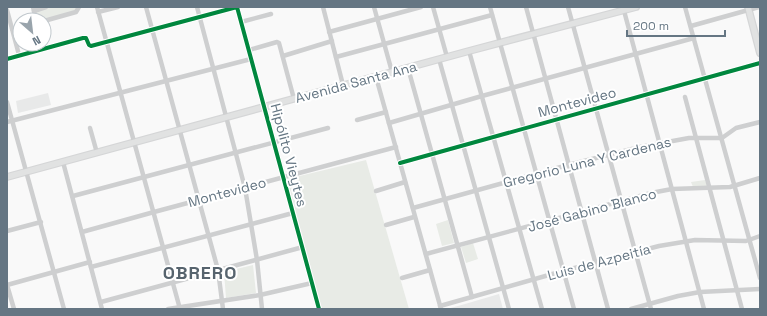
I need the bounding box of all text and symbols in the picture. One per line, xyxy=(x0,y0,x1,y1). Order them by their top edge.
north arrow xyxy=(12,12,52,52)
scale bar xyxy=(627,12,725,38)
text: 200 m xyxy=(633,18,669,34)
text: N xyxy=(30,33,43,49)
street label: Avenida Santa Ana xyxy=(293,57,419,107)
street label: Montevideo xyxy=(536,83,618,121)
street label: Hipólito Vieytes xyxy=(267,101,311,209)
street label: Gregorio Luna Y Cardenas xyxy=(501,132,673,192)
street label: Montevideo xyxy=(186,173,268,211)
street label: José Gabino Blanco xyxy=(526,184,658,236)
street label: Luis de Azpeitía xyxy=(545,240,653,284)
district label: OBRERO xyxy=(163,261,237,284)

